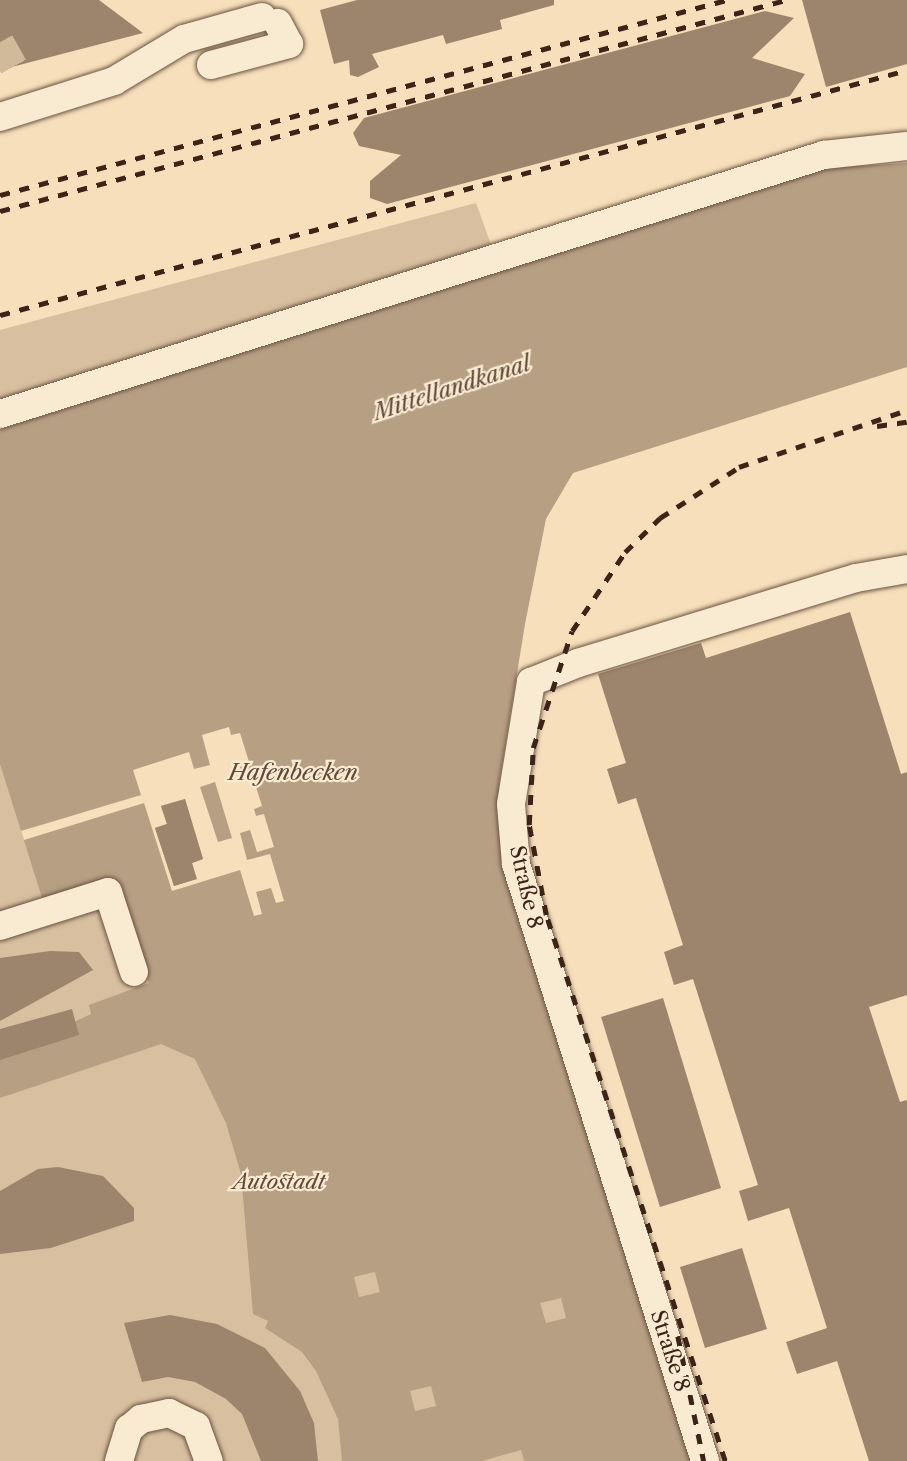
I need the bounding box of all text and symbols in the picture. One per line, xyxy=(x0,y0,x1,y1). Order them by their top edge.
water label: Mittellandkanal xyxy=(370,350,534,426)
water label: Hafenbecken xyxy=(228,760,358,786)
street label: Straße 8 xyxy=(504,843,548,931)
park label: Autostadt xyxy=(233,1169,325,1195)
street label: Straße 8 xyxy=(645,1307,695,1395)

